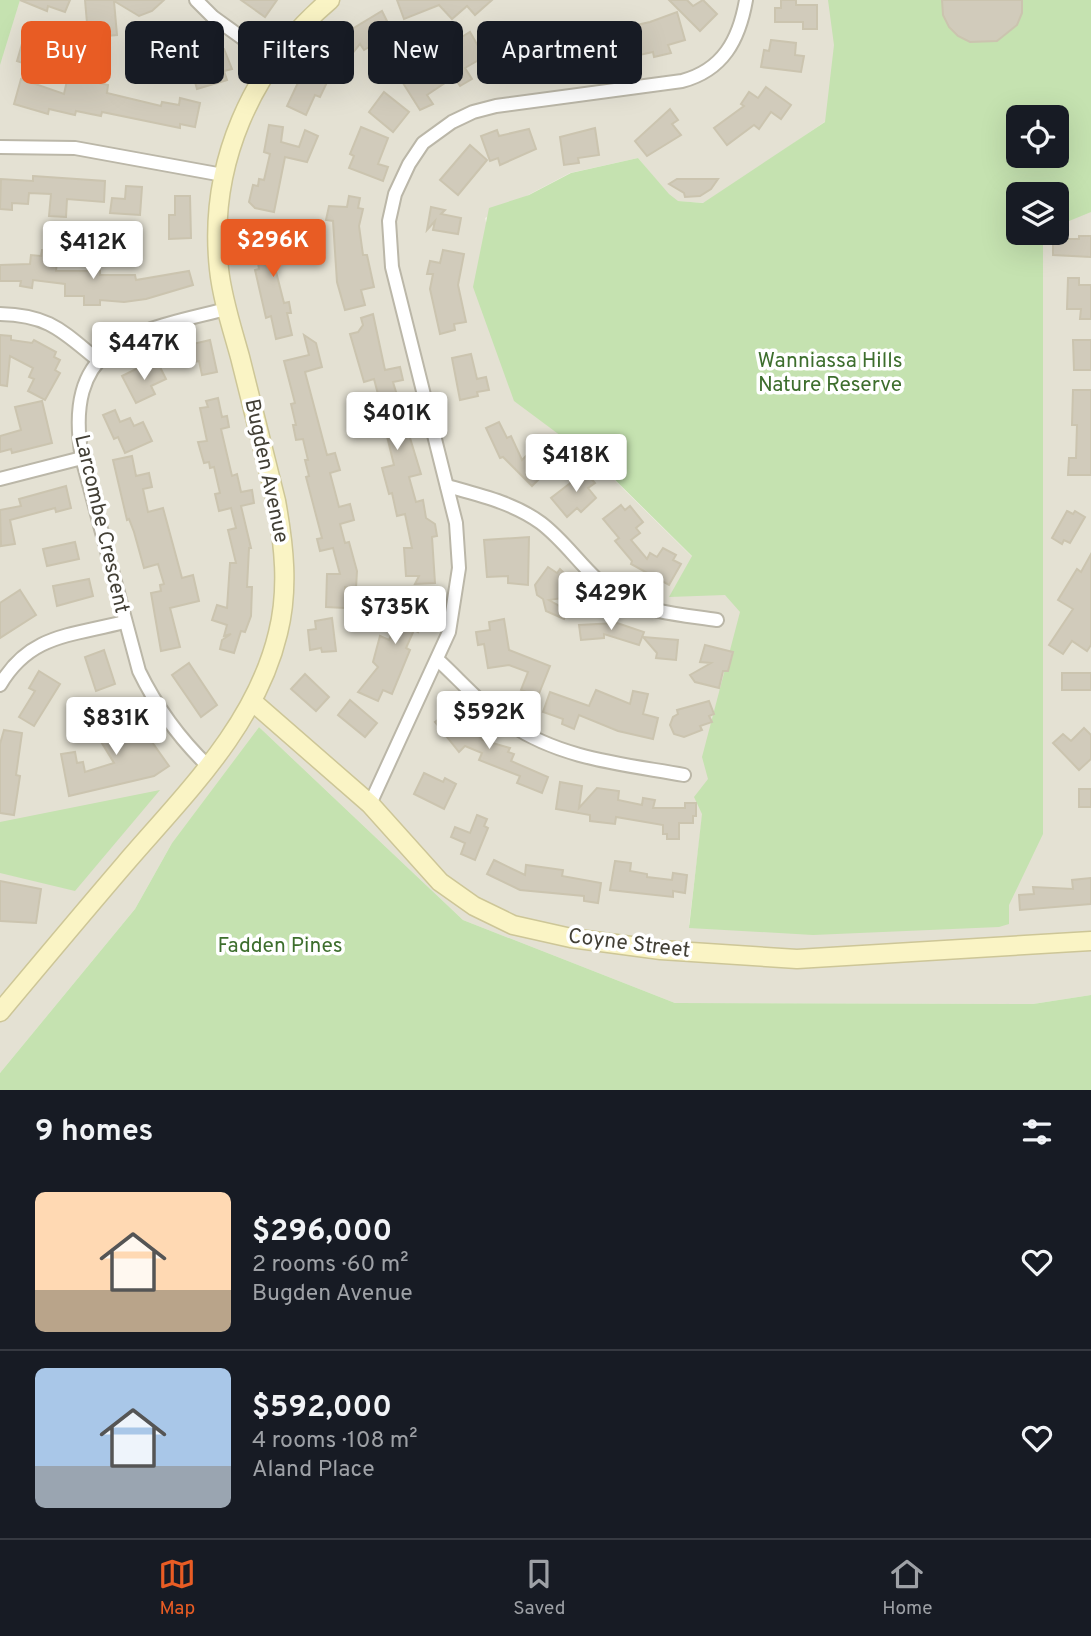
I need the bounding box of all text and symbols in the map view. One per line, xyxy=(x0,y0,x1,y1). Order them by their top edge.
chip: Buy xyxy=(21,21,111,84)
chip: Rent xyxy=(125,21,224,84)
chip: Filters xyxy=(238,21,354,84)
chip: New xyxy=(368,21,463,84)
chip: Apartment xyxy=(477,21,642,84)
map controls xyxy=(1006,105,1069,245)
button: locate xyxy=(1006,105,1069,168)
button: layers xyxy=(1006,182,1069,245)
pin: $296K xyxy=(224,219,322,279)
pin: $412K xyxy=(44,222,142,281)
text: $296K xyxy=(237,227,309,256)
text: $412K xyxy=(59,229,127,258)
pin: $447K xyxy=(95,322,193,382)
text: $447K xyxy=(108,330,180,359)
park label: Wanniassa Hills Nature Reserve xyxy=(757,348,903,399)
pin: $401K xyxy=(348,392,446,452)
street label: Bugden Avenue xyxy=(238,396,294,546)
text: $401K xyxy=(362,400,432,429)
street label: Larcombe Crescent xyxy=(67,432,135,616)
pin: $418K xyxy=(527,434,625,494)
text: $418K xyxy=(542,442,610,471)
pin: $429K xyxy=(562,572,660,632)
text: $429K xyxy=(574,580,648,609)
pin: $735K xyxy=(346,586,444,646)
text: $735K xyxy=(360,594,430,623)
pin: $592K xyxy=(440,692,538,751)
pin: $831K xyxy=(67,698,165,757)
text: $592K xyxy=(453,699,525,728)
text: $831K xyxy=(82,705,150,734)
street label: Coyne Street xyxy=(566,923,692,965)
park label: Fadden Pines xyxy=(218,933,343,960)
icon: filters xyxy=(1018,1113,1056,1151)
text: 9 homes xyxy=(35,1114,153,1151)
text: $296,000 xyxy=(252,1214,392,1251)
icon: home xyxy=(91,1220,175,1304)
icon: heart xyxy=(1018,1243,1056,1281)
text: 2 rooms · 60 m² xyxy=(252,1251,409,1280)
text: Bugden Avenue xyxy=(252,1280,413,1309)
text: $592,000 xyxy=(252,1390,392,1427)
icon: home xyxy=(91,1396,175,1480)
icon: heart xyxy=(1018,1419,1056,1457)
text: 4 rooms · 108 m² xyxy=(252,1427,418,1456)
text: Aland Place xyxy=(252,1456,375,1485)
tab: Map xyxy=(158,1555,196,1621)
tab: Saved xyxy=(513,1555,565,1621)
tab: Home xyxy=(882,1555,933,1621)

